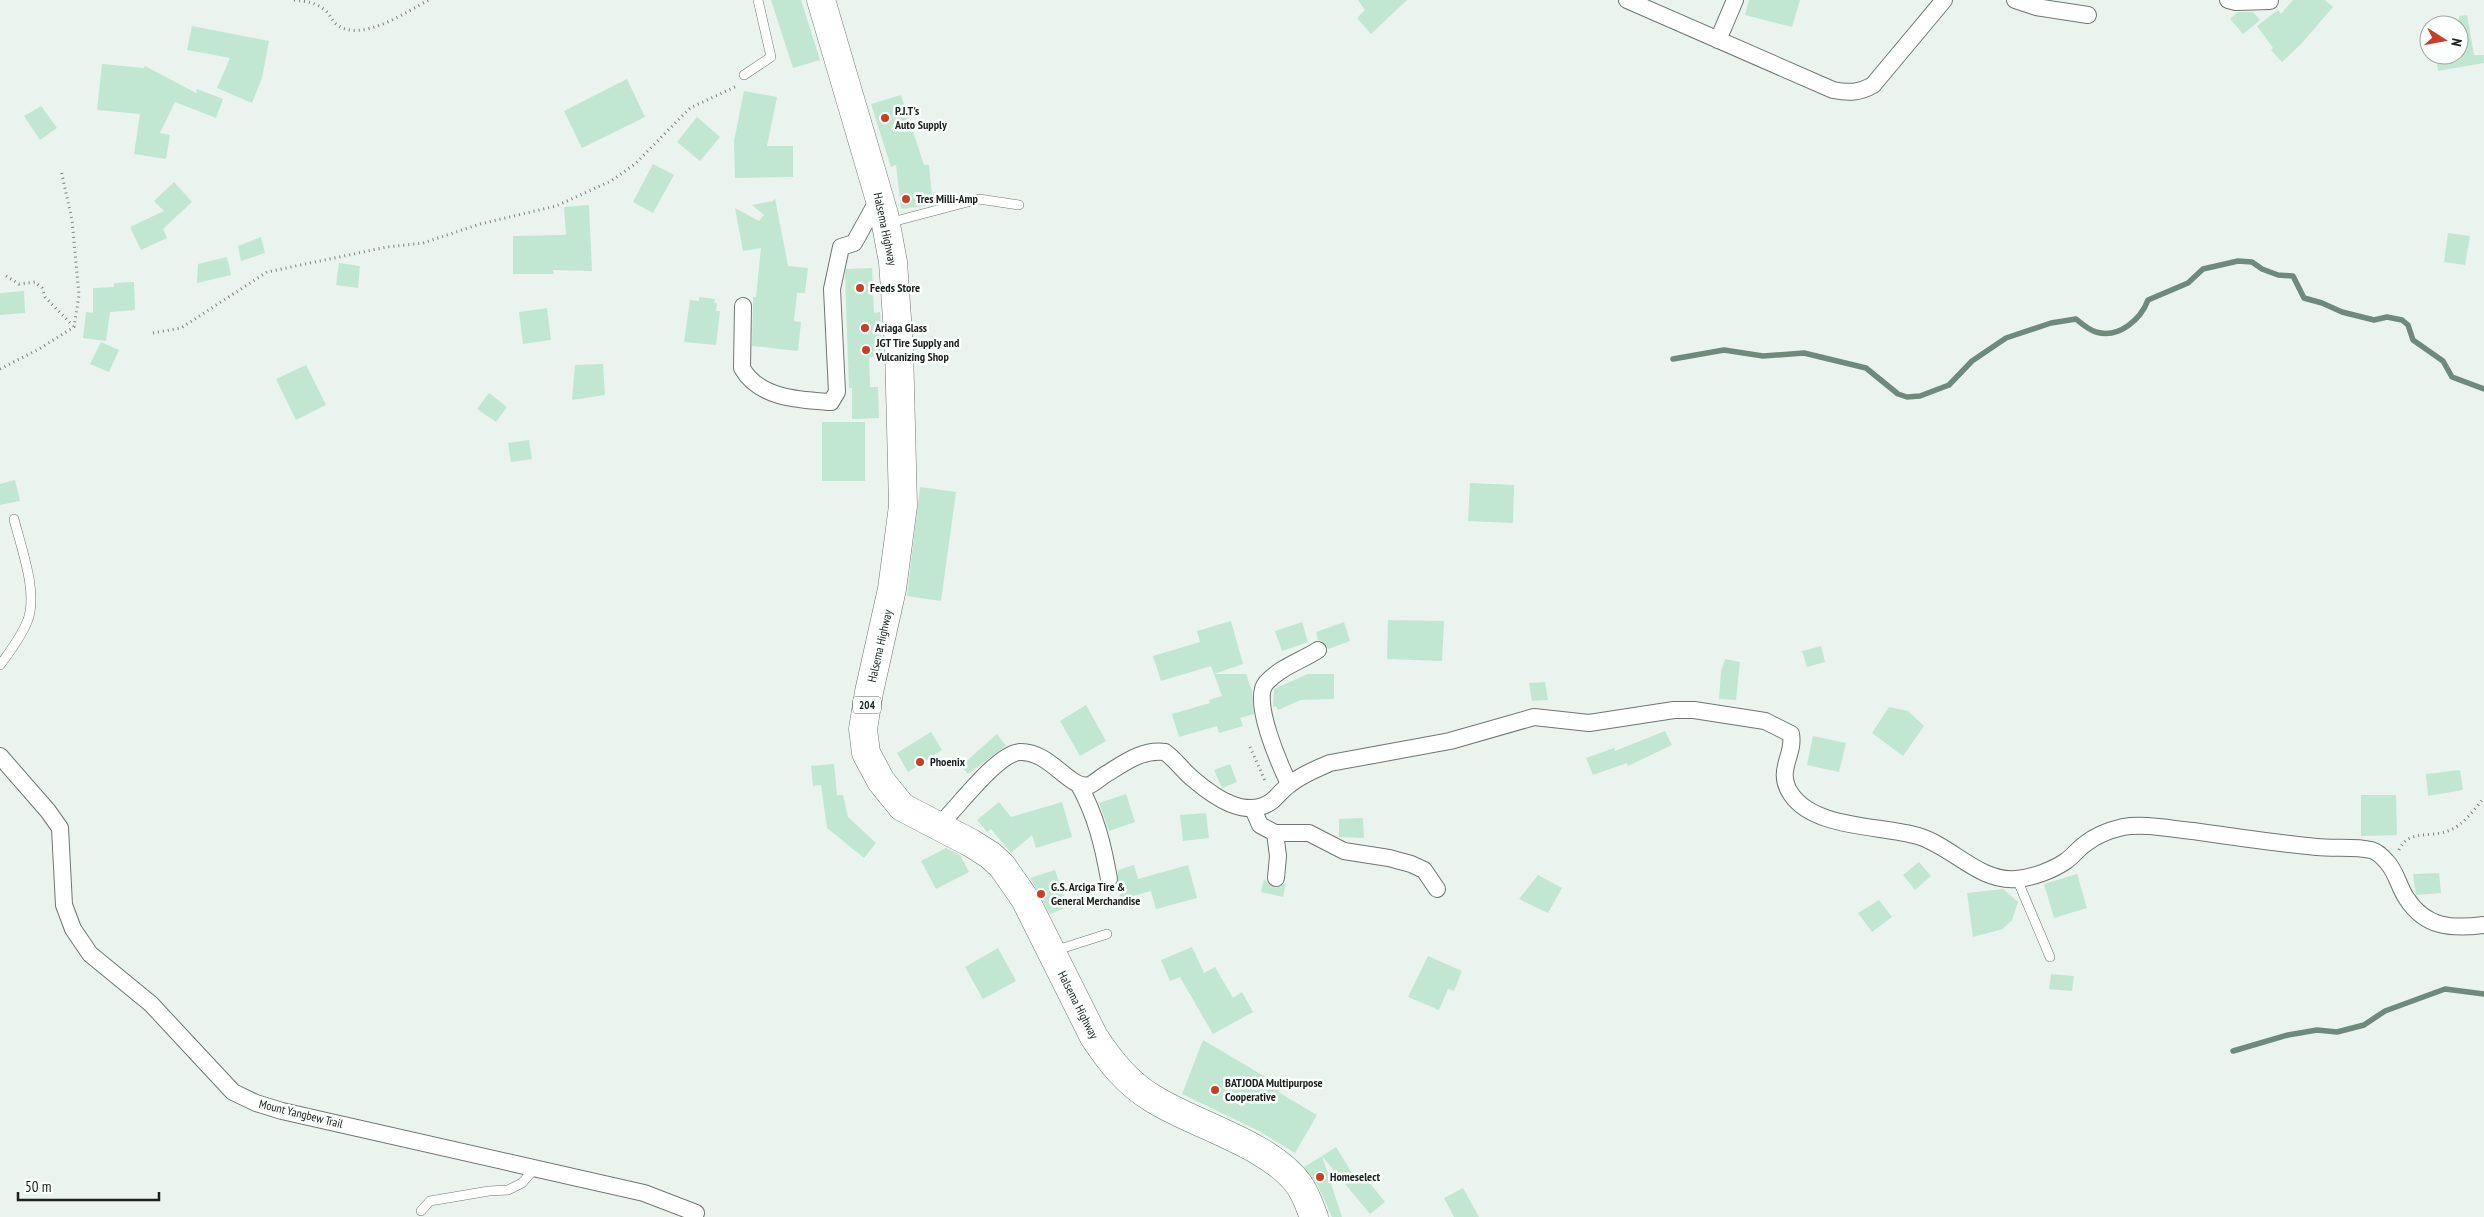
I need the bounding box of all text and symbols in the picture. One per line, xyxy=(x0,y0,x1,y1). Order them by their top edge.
north arrow xyxy=(2419,15,2469,65)
text: N xyxy=(2447,37,2466,48)
place label: P.J.T's Auto Supply xyxy=(894,103,947,132)
marker: P.J.T's Auto Supply xyxy=(879,112,891,124)
street label: Halsema Highway xyxy=(870,191,901,267)
place label: Tres Milli-Amp xyxy=(916,191,978,206)
marker: Tres Milli-Amp xyxy=(900,193,912,205)
place label: Feeds Store xyxy=(870,280,920,295)
marker: Feeds Store xyxy=(854,282,866,294)
place label: Ariaga Glass xyxy=(874,320,927,335)
marker: Ariaga Glass xyxy=(859,322,871,334)
place label: JGT Tire Supply and Vulcanizing Shop xyxy=(875,335,959,364)
marker: JGT Tire Supply and Vulcanizing Shop xyxy=(860,344,872,356)
street label: Halsema Highway xyxy=(864,608,895,684)
road number: 204 xyxy=(853,696,881,714)
place label: Phoenix xyxy=(930,754,966,769)
marker: Phoenix xyxy=(914,756,926,768)
place label: G.S. Arciga Tire & General Merchandise xyxy=(1051,879,1140,908)
marker: G.S. Arciga Tire & General Merchandise xyxy=(1035,888,1047,900)
street label: Halsema Highway xyxy=(1055,968,1102,1042)
place label: BATJODA Multipurpose Cooperative xyxy=(1225,1075,1323,1104)
marker: BATJODA Multipurpose Cooperative xyxy=(1209,1084,1221,1096)
street label: Mount Yangbew Trail xyxy=(258,1096,345,1131)
place label: Homeselect xyxy=(1330,1169,1380,1184)
scale bar xyxy=(18,1170,159,1202)
marker: Homeselect xyxy=(1314,1171,1326,1183)
text: 50 m xyxy=(25,1177,51,1196)

